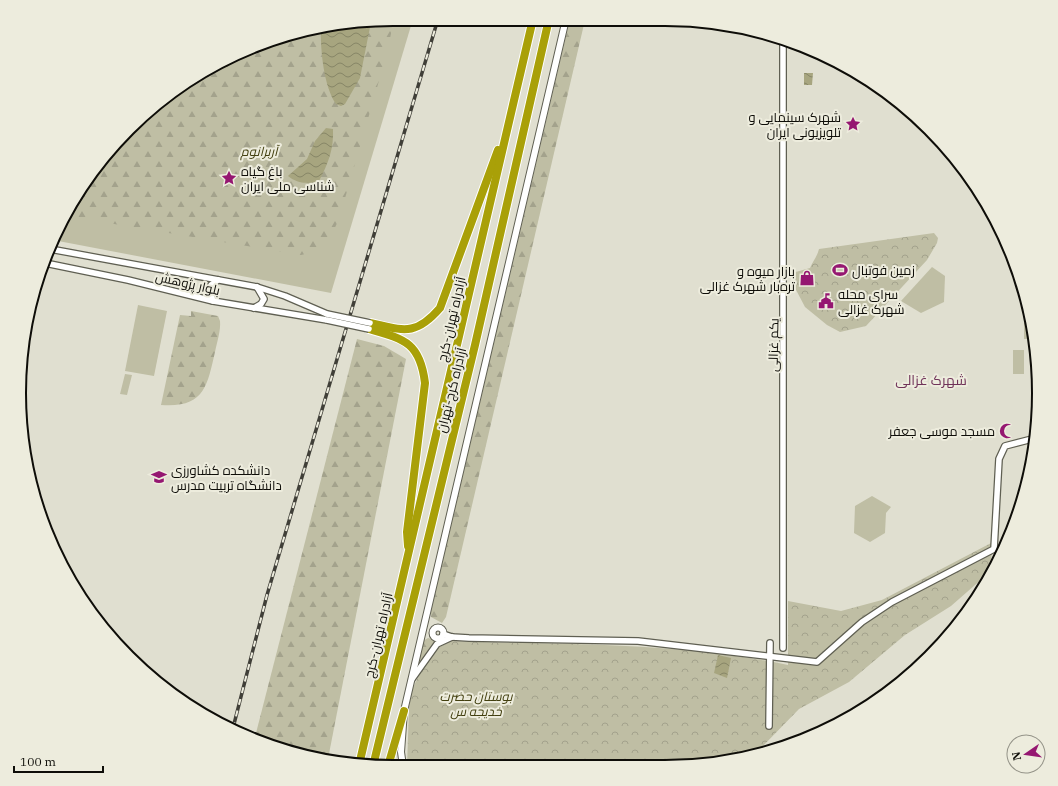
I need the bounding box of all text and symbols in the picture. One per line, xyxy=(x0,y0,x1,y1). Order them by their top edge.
place label: شهرک سینمایی و تلویزیونی ایران xyxy=(748,109,842,141)
place icon: شهرک سینمایی و تلویزیونی ایران xyxy=(844,115,862,133)
park label: آربرانوم xyxy=(240,143,280,161)
place label: باغ گیاه‌ شناسی ملی ایران xyxy=(241,163,335,195)
place icon: باغ گیاه‌ شناسی ملی ایران xyxy=(220,169,238,187)
sports icon: زمین فوتبال xyxy=(831,261,849,279)
place label: زمین فوتبال xyxy=(852,262,915,279)
place label: بازار میوه و تره‌بار شهرک غزالی xyxy=(700,263,796,295)
street label: بلوار پژوهش xyxy=(154,268,222,300)
shop icon: بازار میوه و تره‌بار شهرک غزالی xyxy=(798,269,816,287)
street label: آزادراه تهران-کرج xyxy=(433,274,470,363)
place label: سرای محله شهرک غزالی xyxy=(838,286,905,318)
public building icon: سرای محله شهرک غزالی xyxy=(817,292,835,310)
street label: یکم غزالی xyxy=(765,317,783,372)
street label: آزادراه کرج-تهران xyxy=(433,345,470,434)
district label: شهرک غزالی xyxy=(895,371,967,389)
mosque icon: مسجد موسی جعفر xyxy=(998,422,1016,440)
place label: مسجد موسی جعفر xyxy=(888,423,995,440)
place label: دانشکده کشاورزی دانشگاه تربیت مدرس xyxy=(171,462,282,494)
school or university icon: دانشکده کشاورزی دانشگاه تربیت مدرس xyxy=(150,468,168,486)
street label: آزادراه تهران-کرج xyxy=(360,590,397,679)
park label: بوستان حضرت خدیجه س xyxy=(440,688,514,720)
north arrow xyxy=(1006,734,1046,774)
scale bar xyxy=(14,748,103,774)
text: N xyxy=(1008,750,1024,762)
text: 100 m xyxy=(20,754,56,769)

